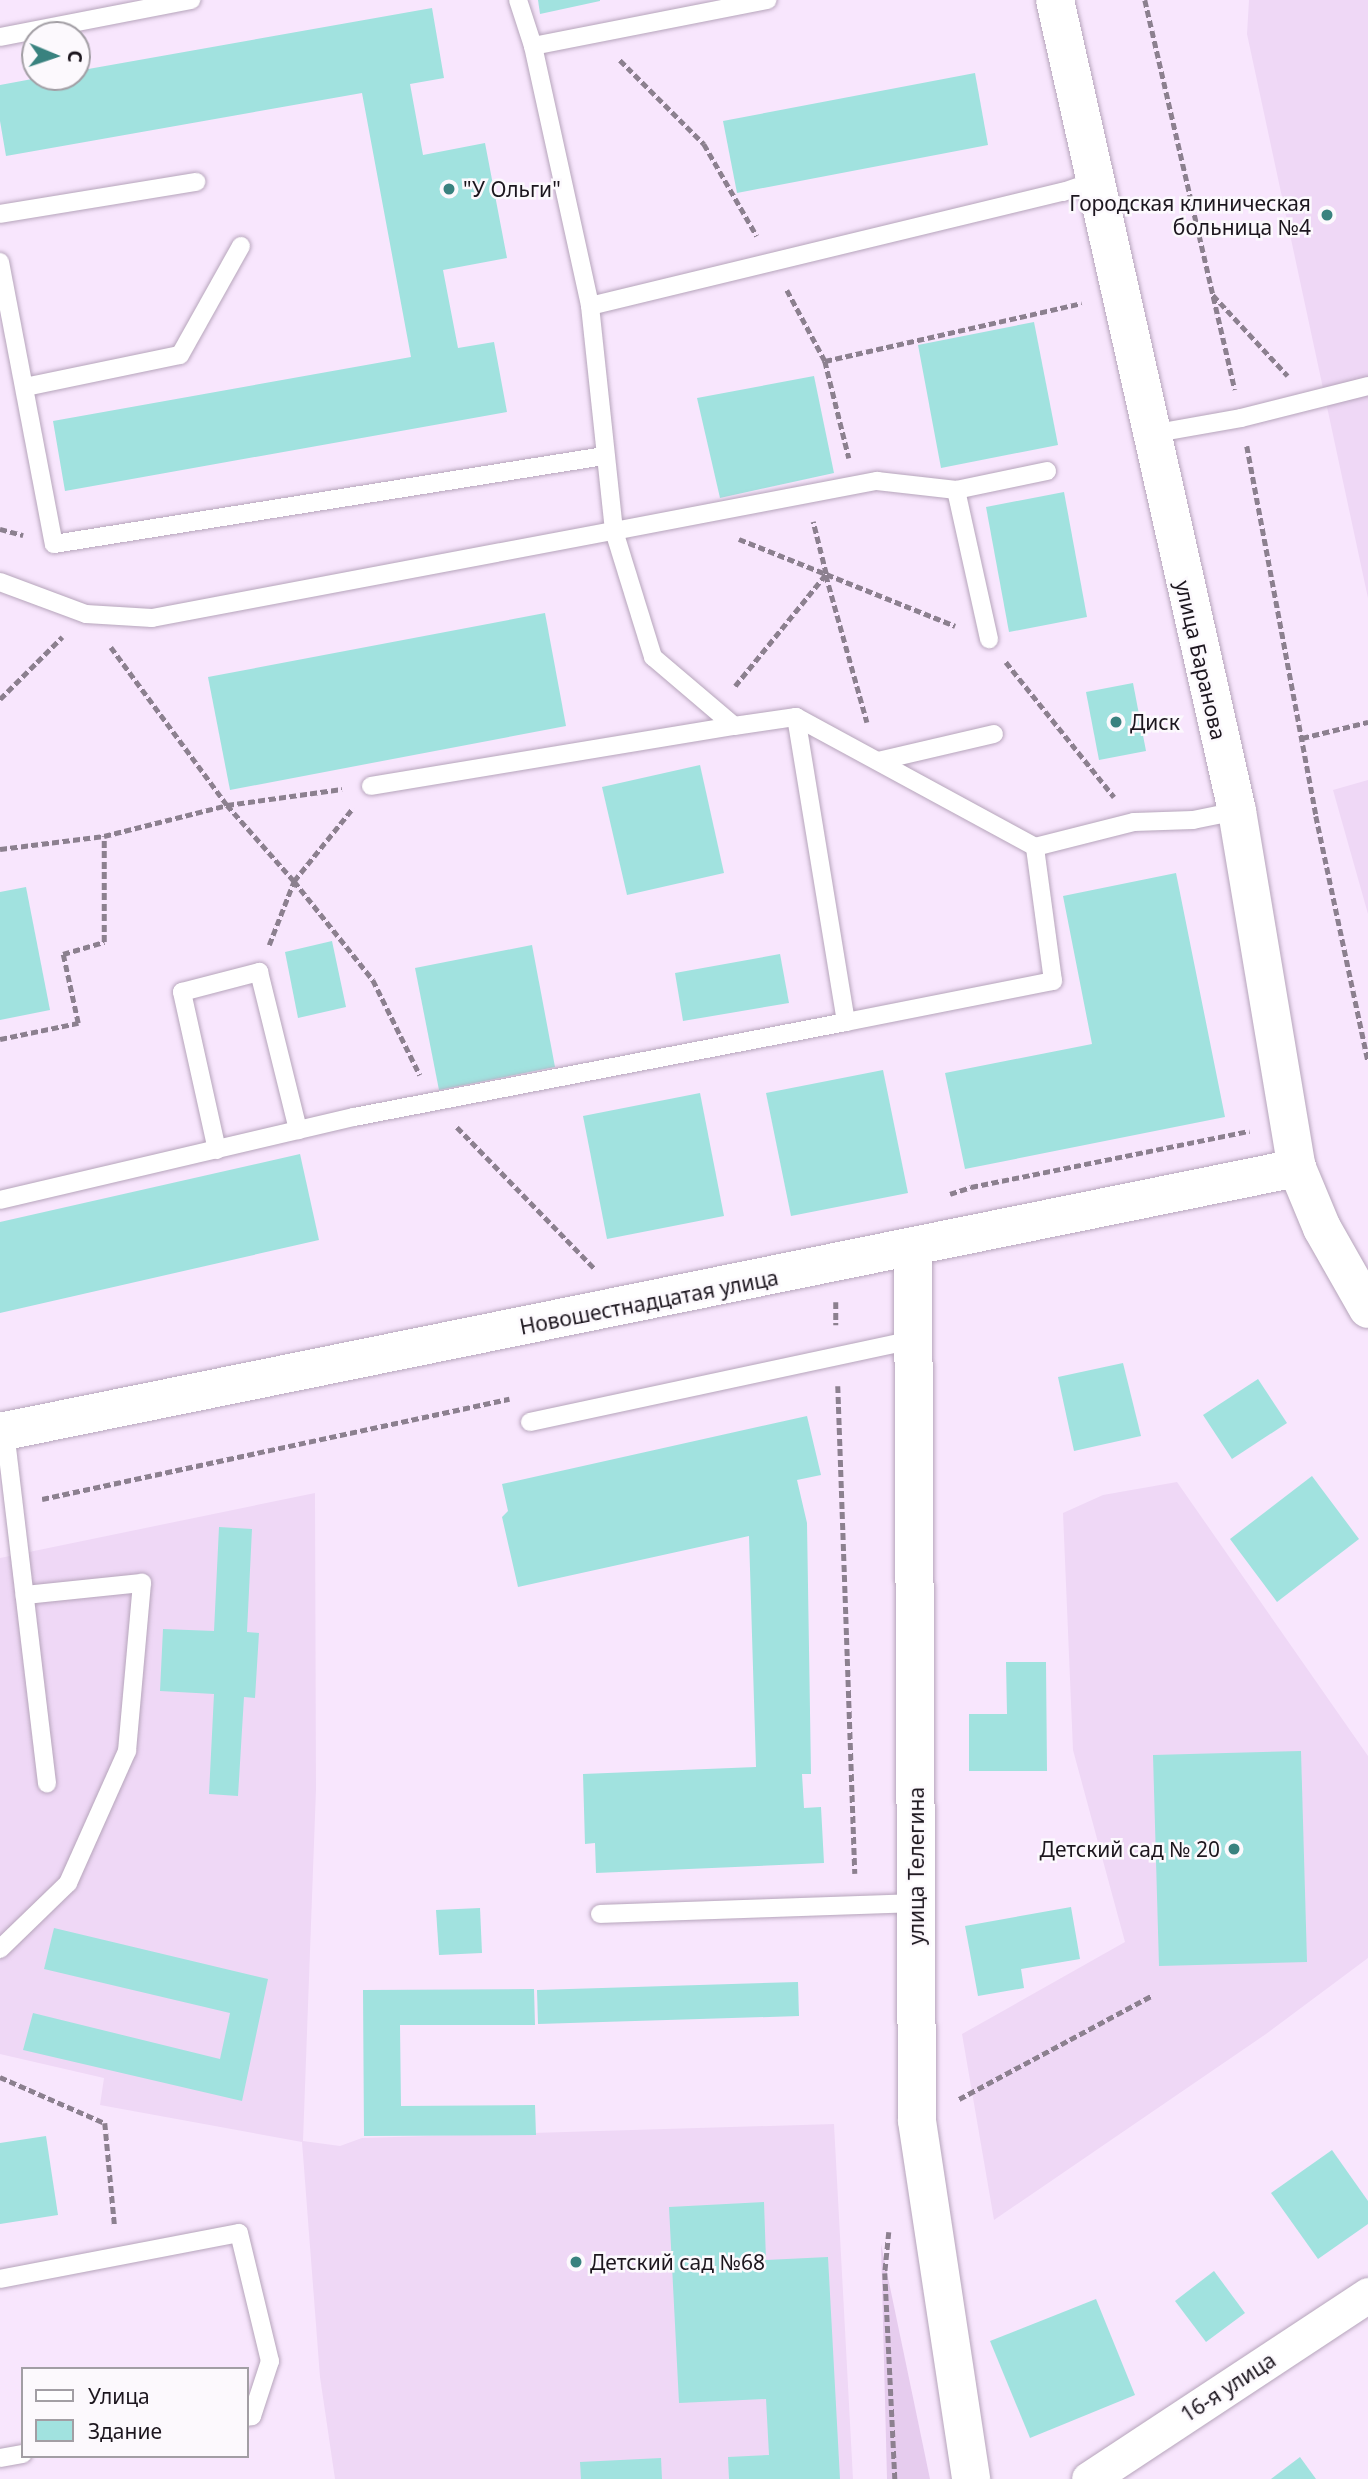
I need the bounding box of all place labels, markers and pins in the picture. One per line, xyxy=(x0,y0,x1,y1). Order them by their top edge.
place label: "У Ольги" xyxy=(463,176,561,202)
marker: "У Ольги" xyxy=(441,181,457,197)
place label: Городская клиническая больница №4 xyxy=(1069,190,1311,240)
marker: Городская клиническая больница №4 xyxy=(1317,205,1337,225)
place label: Диск xyxy=(1130,709,1180,735)
marker: Диск xyxy=(1108,714,1124,730)
place label: Детский сад № 20 xyxy=(1040,1836,1220,1862)
marker: Детский сад № 20 xyxy=(1226,1841,1242,1857)
place label: Детский сад №68 xyxy=(590,2249,765,2275)
marker: Детский сад №68 xyxy=(568,2254,584,2270)

